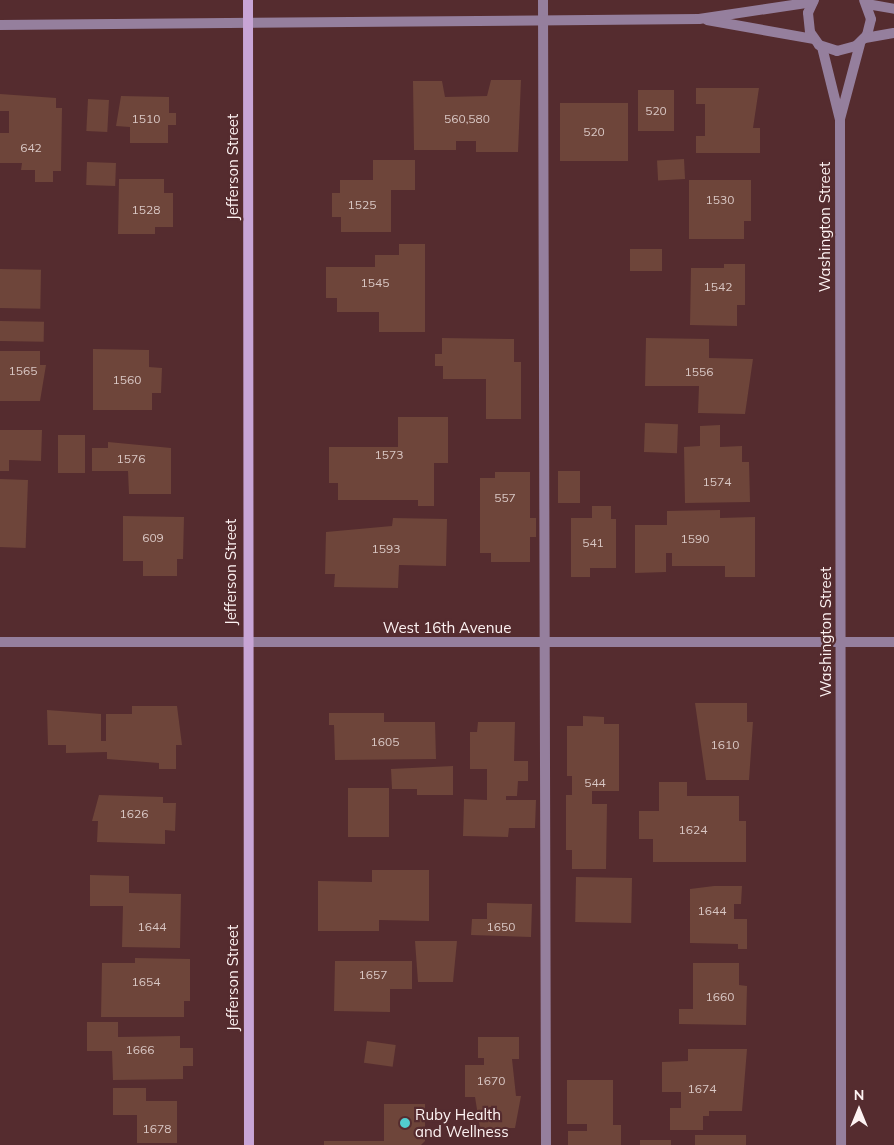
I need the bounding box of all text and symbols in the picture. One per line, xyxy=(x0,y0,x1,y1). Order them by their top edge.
house number: 520 xyxy=(645,104,667,118)
house number: 1510 xyxy=(132,112,160,126)
house number: 560,580 xyxy=(444,112,490,126)
street label: Jefferson Street xyxy=(224,114,242,220)
house number: 520 xyxy=(583,125,605,139)
house number: 642 xyxy=(20,141,42,155)
street label: Washington Street xyxy=(816,162,834,292)
house number: 1530 xyxy=(706,193,734,207)
house number: 1525 xyxy=(348,198,376,212)
house number: 1528 xyxy=(132,203,160,217)
house number: 1545 xyxy=(361,276,389,290)
house number: 1542 xyxy=(704,280,732,294)
house number: 1565 xyxy=(9,364,37,378)
house number: 1556 xyxy=(685,365,713,379)
house number: 1560 xyxy=(113,373,141,387)
house number: 1573 xyxy=(375,448,403,462)
house number: 1576 xyxy=(117,452,145,466)
house number: 1574 xyxy=(703,475,731,489)
house number: 557 xyxy=(494,491,516,505)
street label: Jefferson Street xyxy=(222,519,240,625)
house number: 609 xyxy=(142,531,164,545)
house number: 1590 xyxy=(681,532,709,546)
house number: 541 xyxy=(582,536,604,550)
house number: 1593 xyxy=(372,542,400,556)
street label: Washington Street xyxy=(817,567,835,697)
street label: West 16th Avenue xyxy=(383,619,511,637)
house number: 1605 xyxy=(371,735,399,749)
house number: 1610 xyxy=(711,738,739,752)
house number: 544 xyxy=(584,776,606,790)
house number: 1626 xyxy=(120,807,148,821)
house number: 1624 xyxy=(679,823,707,837)
house number: 1644 xyxy=(698,904,726,918)
house number: 1644 xyxy=(138,920,166,934)
house number: 1650 xyxy=(487,920,515,934)
street label: Jefferson Street xyxy=(224,925,242,1031)
house number: 1657 xyxy=(359,968,387,982)
house number: 1654 xyxy=(132,975,160,989)
house number: 1660 xyxy=(706,990,734,1004)
house number: 1666 xyxy=(126,1043,154,1057)
house number: 1670 xyxy=(477,1074,505,1088)
house number: 1674 xyxy=(688,1082,716,1096)
north arrow xyxy=(834,1085,884,1135)
text: N xyxy=(854,1086,864,1104)
place label: Ruby Health and Wellness xyxy=(415,1105,509,1140)
marker: Ruby Health and Wellness xyxy=(399,1117,411,1129)
house number: 1678 xyxy=(143,1122,171,1136)

